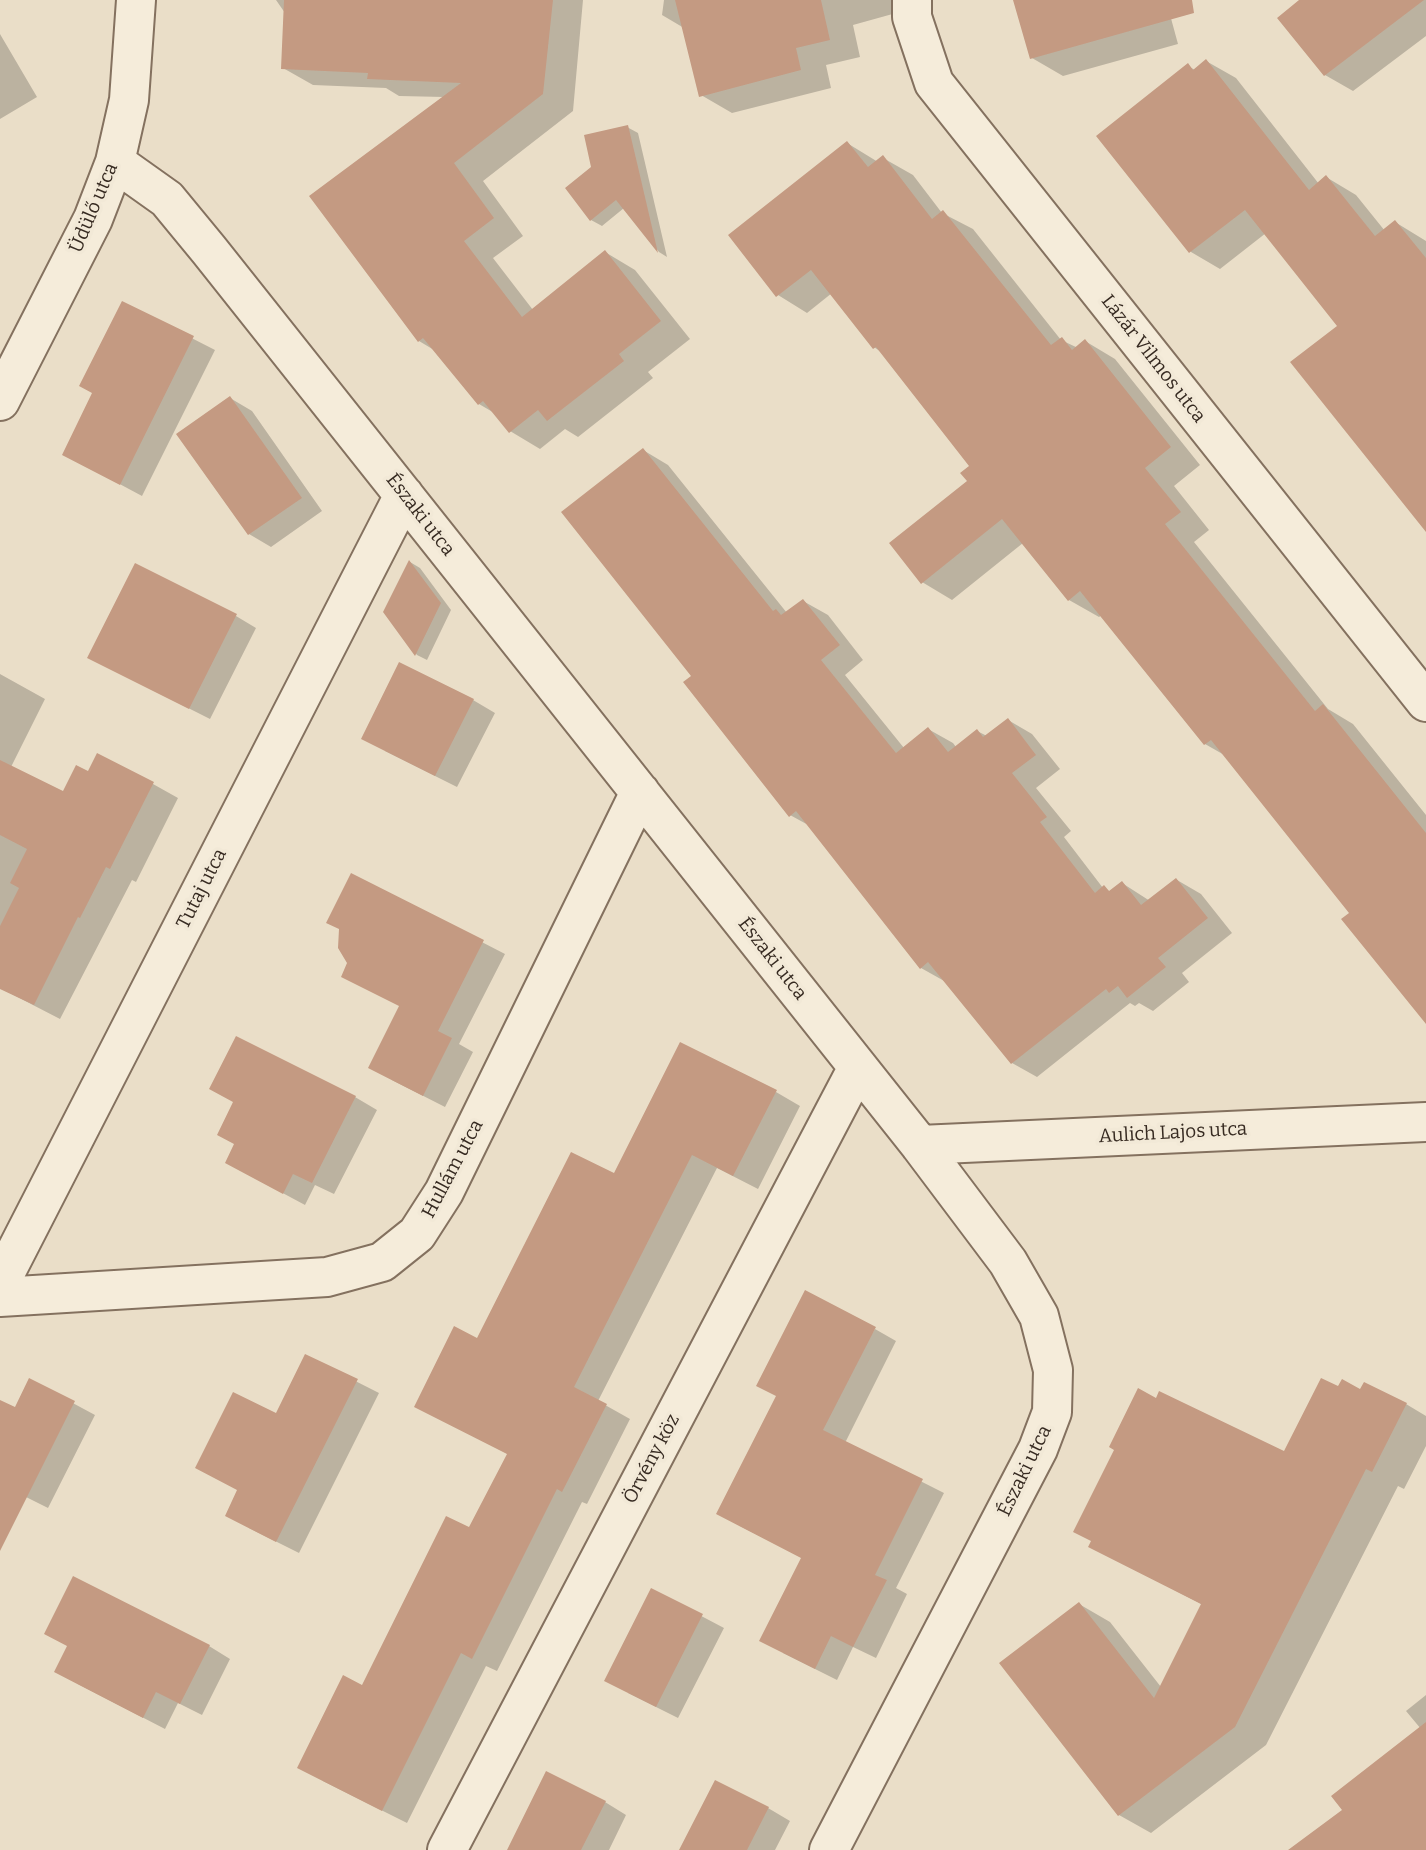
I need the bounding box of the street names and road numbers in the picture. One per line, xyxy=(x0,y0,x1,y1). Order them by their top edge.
street label: Üdülő utca xyxy=(65,160,123,256)
street label: Lázár Vilmos utca xyxy=(1096,291,1210,427)
street label: Északi utca xyxy=(381,469,459,561)
street label: Tutaj utca xyxy=(172,845,232,933)
street label: Északi utca xyxy=(733,913,811,1005)
street label: Hullám utca xyxy=(418,1116,488,1222)
street label: Aulich Lajos utca xyxy=(1098,1118,1248,1148)
street label: Örvény köz xyxy=(619,1410,685,1508)
street label: Északi utca xyxy=(993,1422,1057,1520)

